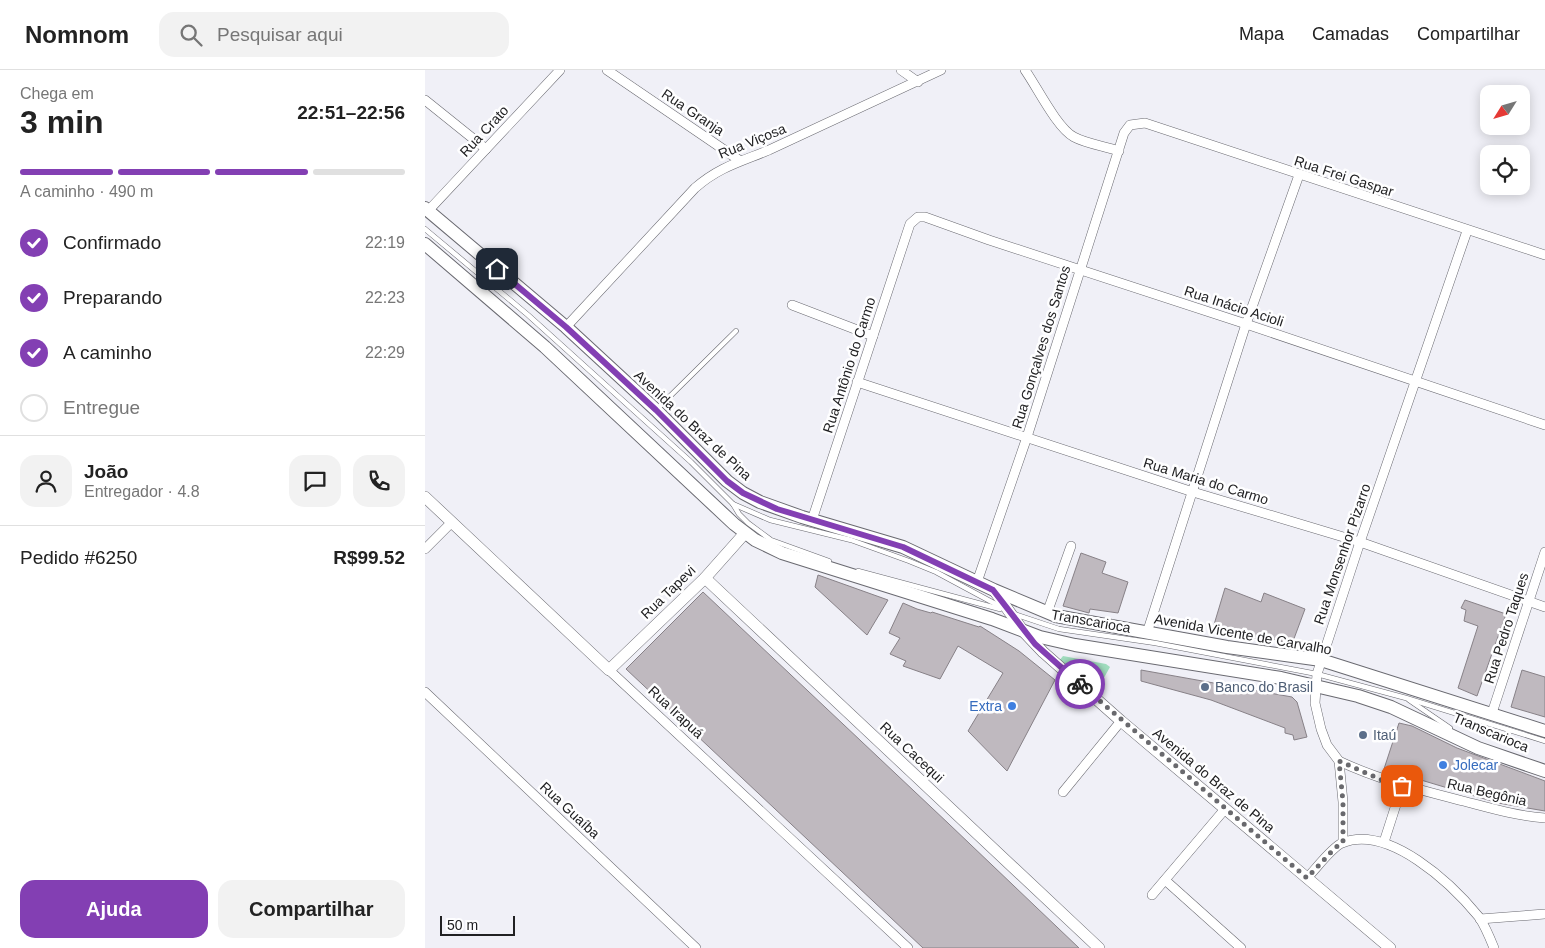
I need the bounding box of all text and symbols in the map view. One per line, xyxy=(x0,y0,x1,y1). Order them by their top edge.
search box xyxy=(159,12,509,57)
text: Nomnom xyxy=(25,21,129,48)
icon: search xyxy=(177,21,205,49)
text: Pesquisar aqui xyxy=(217,24,343,45)
text: Mapa xyxy=(1239,24,1284,44)
text: Camadas xyxy=(1312,24,1389,44)
text: Compartilhar xyxy=(1417,24,1520,44)
text: Chega em xyxy=(20,85,94,102)
street label: Rua Granja xyxy=(659,85,727,139)
north arrow xyxy=(1480,85,1530,135)
map controls xyxy=(1480,85,1530,195)
text: 22:51–22:56 xyxy=(297,102,405,123)
street label: Rua Crato xyxy=(456,102,512,160)
text: 3 min xyxy=(20,104,104,140)
street label: Rua Viçosa xyxy=(716,120,788,162)
button: locate xyxy=(1480,145,1530,195)
street label: Rua Frei Gaspar xyxy=(1292,152,1396,200)
text: A caminho · 490 m xyxy=(20,183,153,200)
icon: check xyxy=(20,229,48,257)
text: Confirmado xyxy=(63,232,161,253)
text: 22:19 xyxy=(365,234,405,251)
pin xyxy=(476,248,518,290)
icon: home xyxy=(483,255,511,283)
street label: Rua Gonçalves dos Santos xyxy=(1009,264,1073,430)
street label: Rua Inácio Acioli xyxy=(1182,282,1286,330)
icon: check xyxy=(20,284,48,312)
text: Preparando xyxy=(63,287,162,308)
text: 22:23 xyxy=(365,289,405,306)
street label: Rua Antônio do Carmo xyxy=(820,295,879,435)
icon: check xyxy=(20,339,48,367)
text: A caminho xyxy=(63,342,152,363)
text: 22:29 xyxy=(365,344,405,361)
street label: Avenida do Braz de Pina xyxy=(631,367,755,483)
text: Entregue xyxy=(63,397,140,418)
street label: Rua Maria do Carmo xyxy=(1142,454,1271,508)
button: person xyxy=(20,455,72,507)
button: chat xyxy=(289,455,341,507)
button: phone xyxy=(353,455,405,507)
text: João xyxy=(84,461,128,482)
street label: Rua Monsenhor Pizarro xyxy=(1310,481,1374,627)
text: Entregador · 4.8 xyxy=(84,483,200,500)
text: Pedido #6250 xyxy=(20,547,137,568)
text: R$99.52 xyxy=(333,547,405,568)
street label: Rua Tapevi xyxy=(637,562,699,622)
street label: Rua Pedro Taques xyxy=(1481,571,1531,685)
street label: Transcarioca xyxy=(1050,606,1132,636)
street label: Avenida Vicente de Carvalho xyxy=(1153,610,1333,658)
courier xyxy=(1055,659,1105,709)
icon: bike xyxy=(1066,670,1094,698)
place label: Banco do Brasil xyxy=(1215,679,1313,695)
marker: Banco do Brasil xyxy=(1199,681,1211,693)
street label: Rua Irapuá xyxy=(645,683,707,742)
place label: Extra xyxy=(969,698,1002,714)
marker: Extra xyxy=(1006,700,1018,712)
street label: Transcarioca xyxy=(1451,709,1531,755)
street label: Rua Cacequi xyxy=(877,719,947,785)
street label: Avenida do Braz de Pina xyxy=(1150,724,1278,836)
place label: Itaú xyxy=(1373,727,1396,743)
marker: Itaú xyxy=(1357,729,1369,741)
place label: Jolecar xyxy=(1453,757,1498,773)
marker: Jolecar xyxy=(1437,759,1449,771)
pin xyxy=(1381,765,1423,807)
icon: bag xyxy=(1388,772,1416,800)
street label: Rua Begônia xyxy=(1446,775,1528,809)
street label: Rua Guaíba xyxy=(537,778,603,842)
button: Ajuda xyxy=(20,880,208,938)
button: Compartilhar xyxy=(218,880,405,938)
scale bar xyxy=(440,913,515,936)
text: 50 m xyxy=(447,917,478,933)

